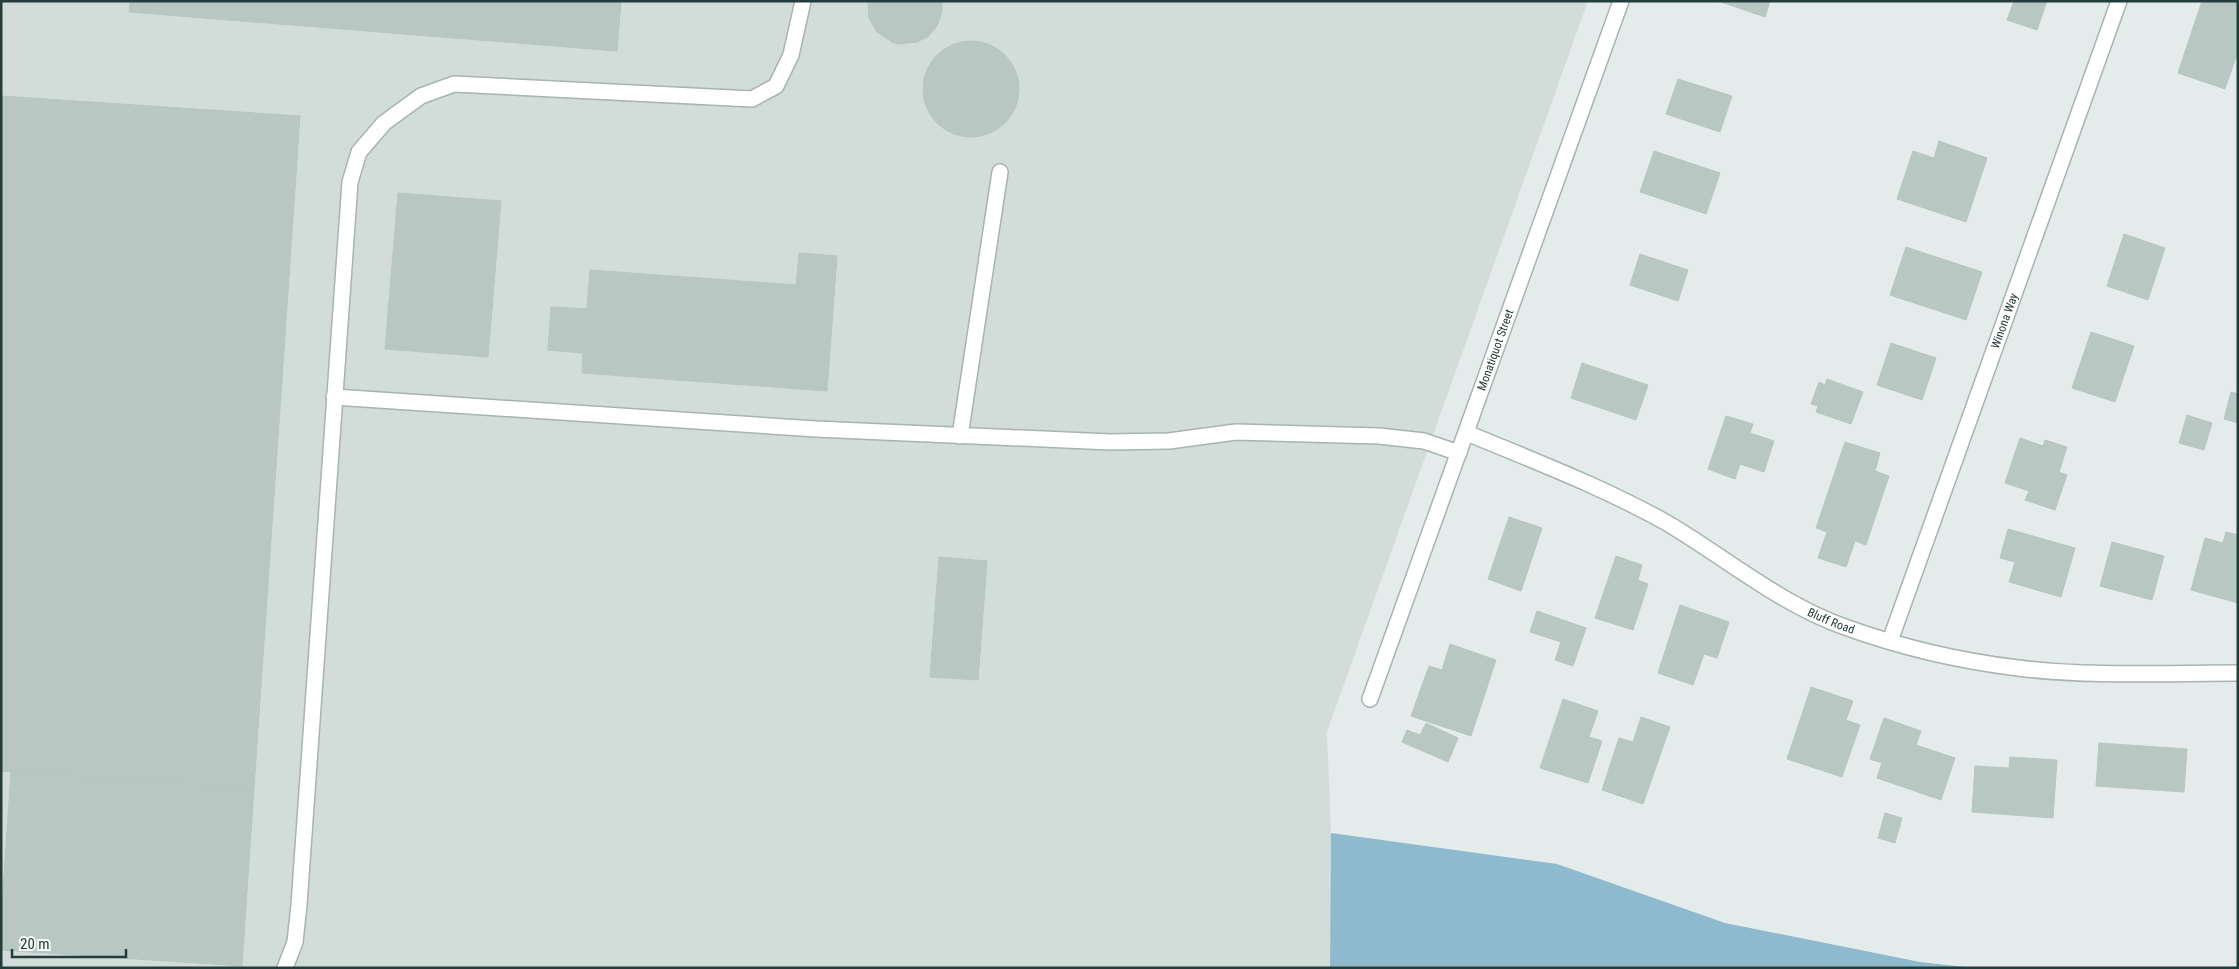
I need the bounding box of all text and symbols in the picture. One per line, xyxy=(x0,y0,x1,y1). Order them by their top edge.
street label: Winona Way xyxy=(1988,291,2021,350)
street label: Monatiquot Street xyxy=(1475,307,1517,392)
street label: Bluff Road xyxy=(1805,605,1856,637)
scale bar xyxy=(12,926,126,958)
text: 20 m xyxy=(20,935,50,953)

